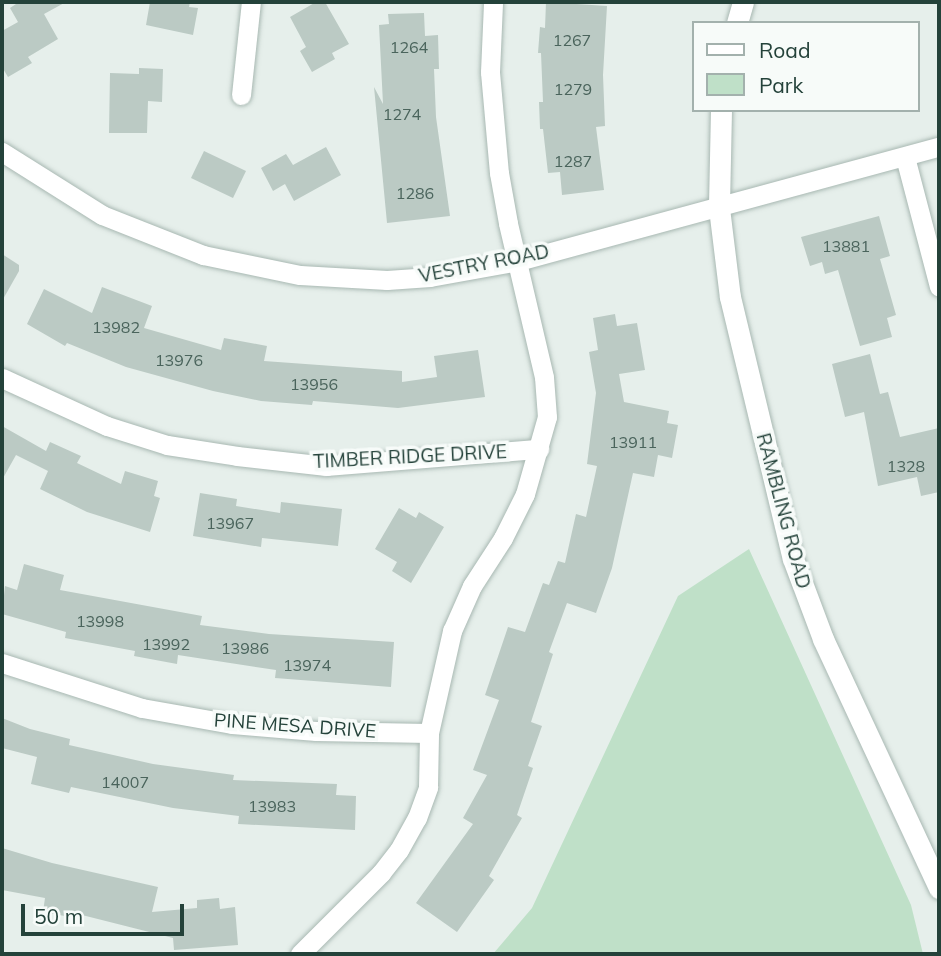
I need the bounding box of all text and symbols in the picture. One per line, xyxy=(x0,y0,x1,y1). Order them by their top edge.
legend xyxy=(692,21,920,112)
house number: 1267 xyxy=(553,30,591,50)
house number: 1264 xyxy=(390,37,428,57)
text: Road xyxy=(759,37,810,63)
text: Park xyxy=(759,72,803,98)
house number: 1279 xyxy=(554,79,592,99)
house number: 1274 xyxy=(383,104,421,124)
house number: 1287 xyxy=(554,151,592,171)
house number: 1286 xyxy=(396,183,434,203)
house number: 13881 xyxy=(822,236,870,256)
street label: VESTRY ROAD xyxy=(417,240,551,288)
house number: 13982 xyxy=(92,317,140,337)
house number: 13976 xyxy=(155,350,203,370)
house number: 13956 xyxy=(290,374,338,394)
street label: RAMBLING ROAD xyxy=(751,431,815,591)
house number: 13911 xyxy=(609,432,657,452)
street label: TIMBER RIDGE DRIVE xyxy=(313,441,507,473)
house number: 1328 xyxy=(887,456,925,476)
house number: 13967 xyxy=(206,513,254,533)
house number: 13998 xyxy=(76,611,124,631)
house number: 13992 xyxy=(142,634,190,654)
house number: 13986 xyxy=(221,638,269,658)
house number: 13974 xyxy=(283,655,331,675)
street label: PINE MESA DRIVE xyxy=(213,709,377,743)
house number: 14007 xyxy=(101,772,149,792)
house number: 13983 xyxy=(248,796,296,816)
scale bar xyxy=(24,890,187,934)
text: 50 m xyxy=(34,903,83,929)

